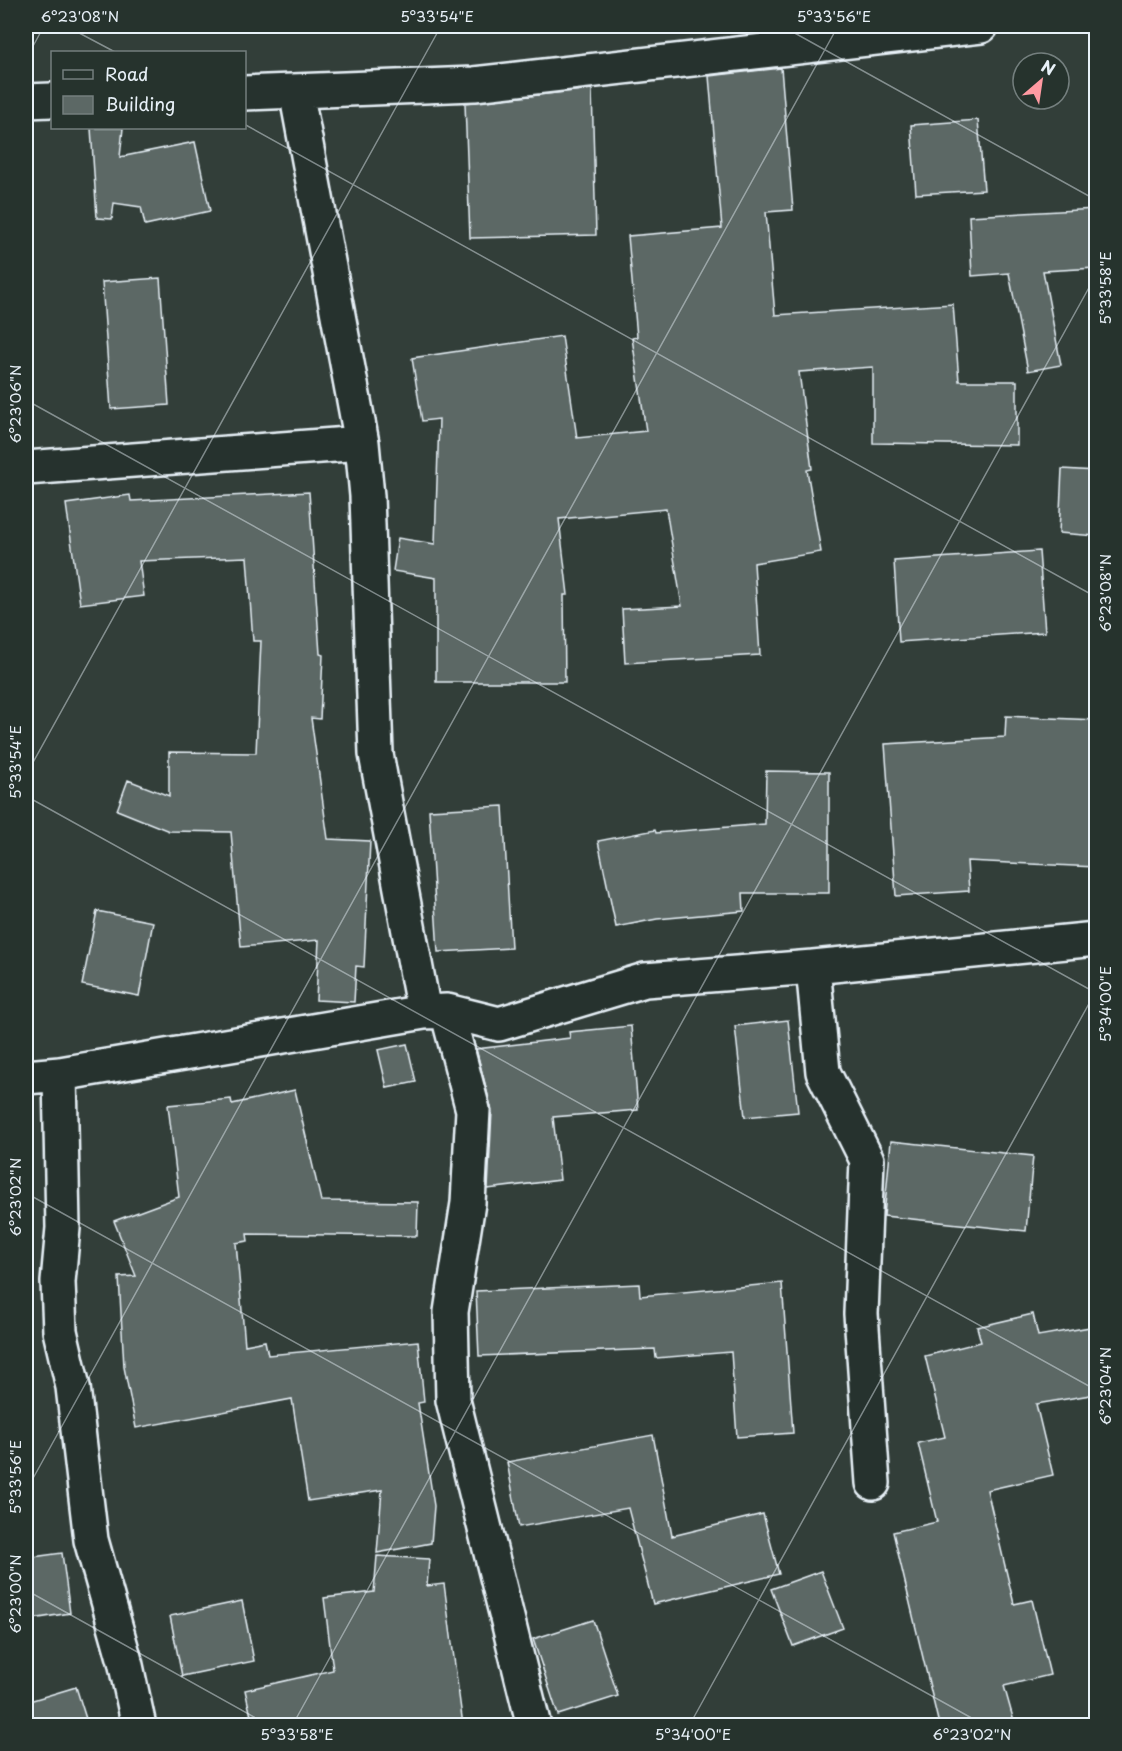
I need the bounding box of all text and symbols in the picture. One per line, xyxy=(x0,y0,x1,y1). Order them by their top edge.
text: 6°23'08"N xyxy=(41,4,119,27)
text: 5°33'54"E xyxy=(400,4,474,27)
text: 5°33'56"E xyxy=(797,4,871,27)
legend xyxy=(51,51,246,129)
north arrow xyxy=(1011,51,1071,111)
text: N xyxy=(1037,53,1060,81)
text: Road xyxy=(105,60,149,87)
text: Building xyxy=(105,90,175,117)
text: 5°33'58"E xyxy=(1093,251,1116,325)
text: 6°23'06"N xyxy=(3,364,26,444)
text: 6°23'08"N xyxy=(1093,554,1116,632)
text: 5°33'54"E xyxy=(3,725,26,799)
text: 5°34'00"E xyxy=(1093,966,1116,1042)
text: 6°23'02"N xyxy=(3,1158,26,1236)
text: 6°23'04"N xyxy=(1093,1347,1116,1425)
text: 5°33'56"E xyxy=(3,1440,26,1514)
text: 6°23'00"N xyxy=(3,1554,26,1634)
text: 5°33'58"E xyxy=(260,1722,334,1745)
text: 5°34'00"E xyxy=(655,1722,731,1745)
text: 6°23'02"N xyxy=(933,1722,1011,1745)

